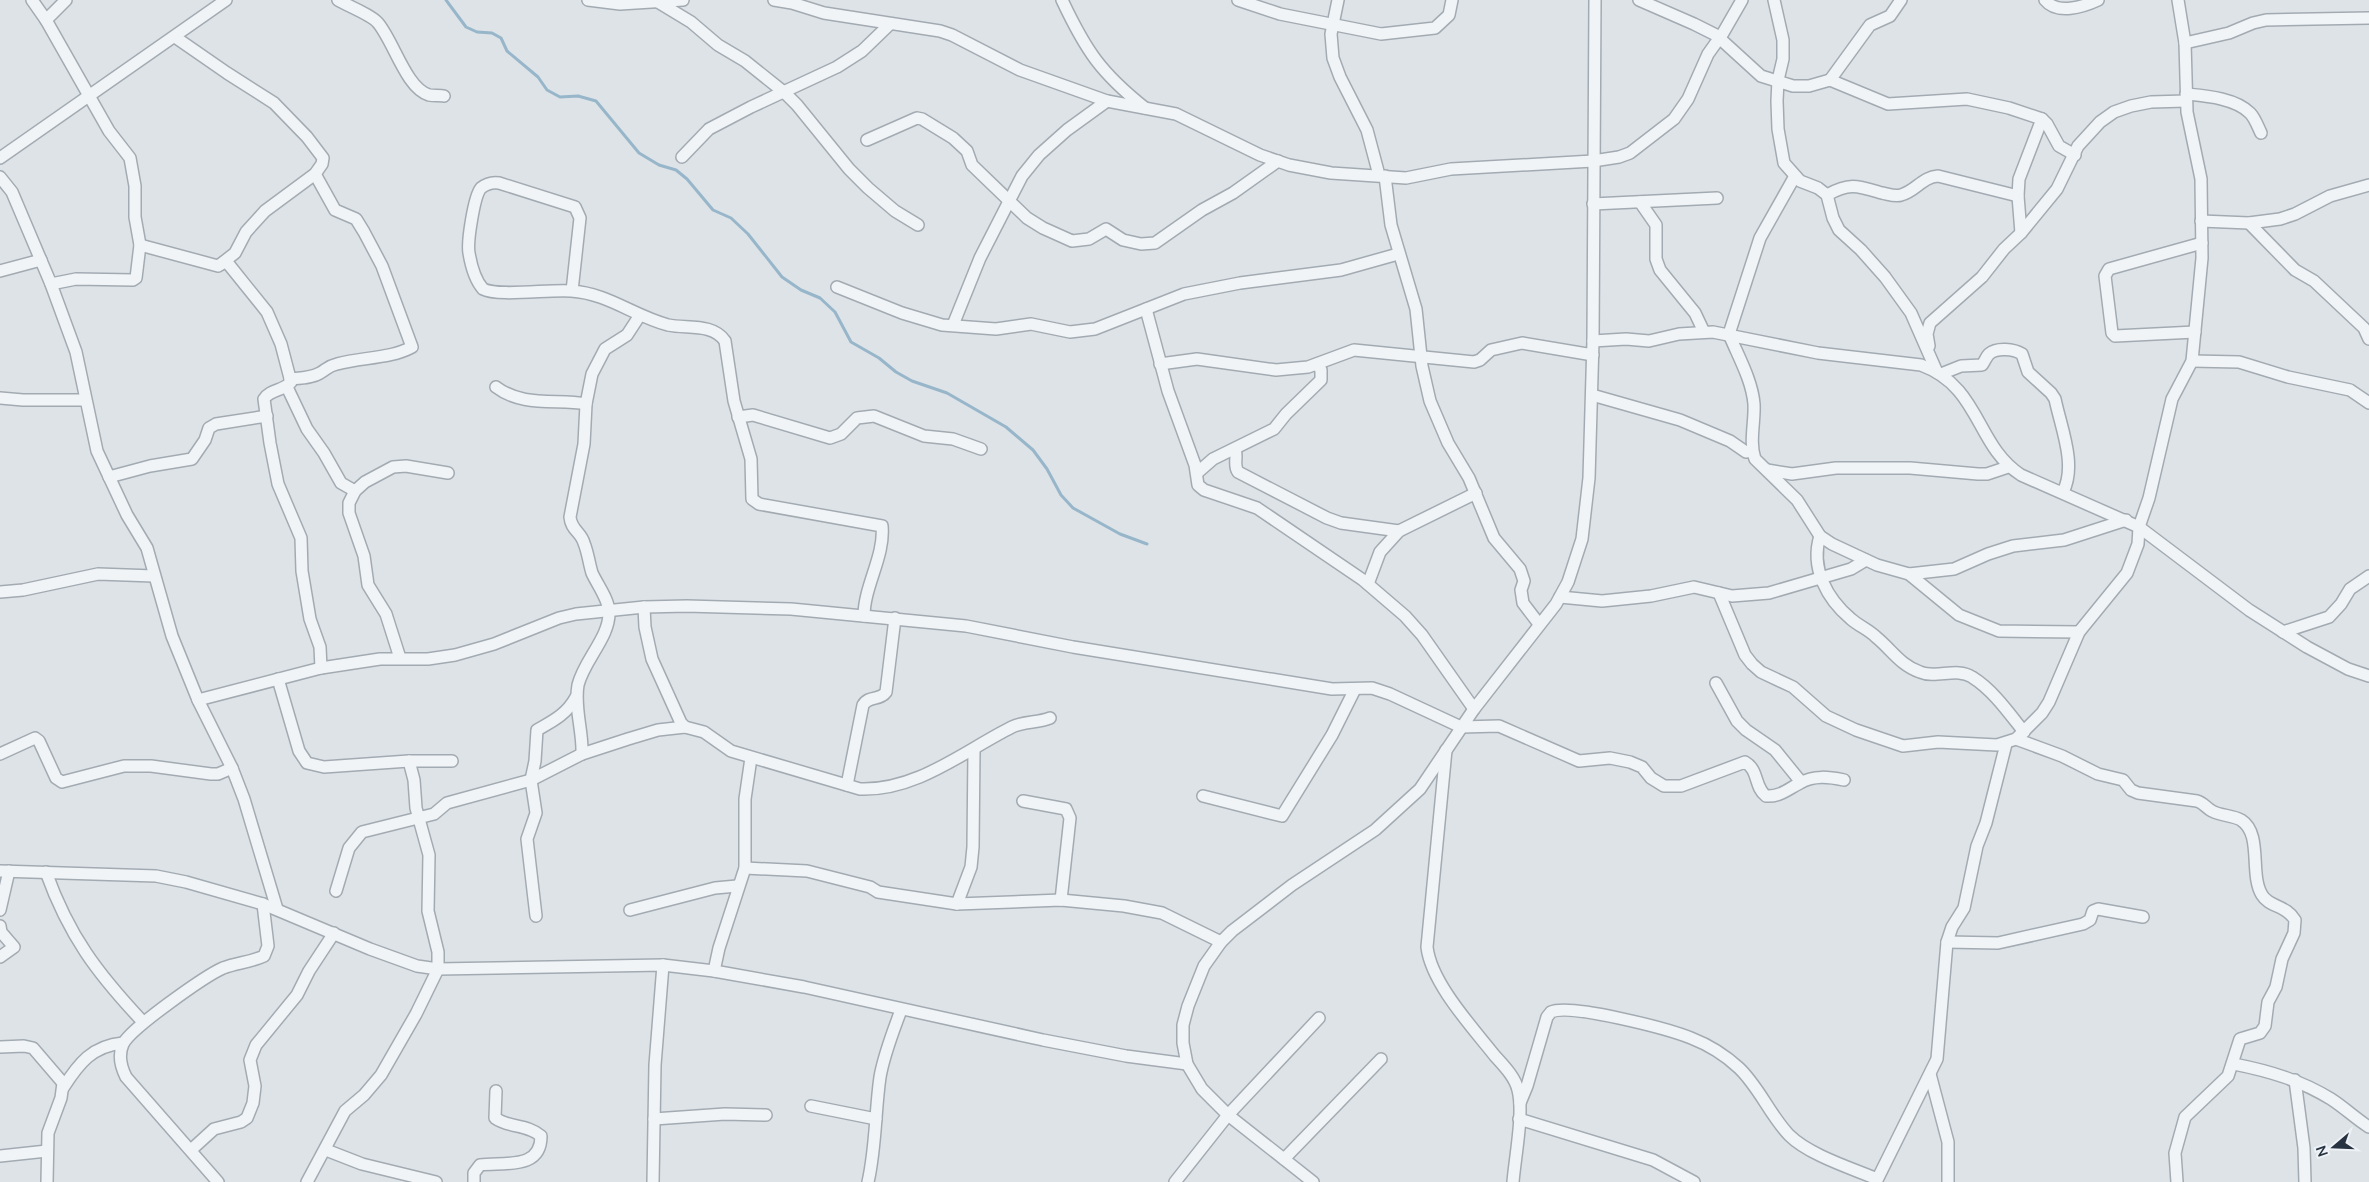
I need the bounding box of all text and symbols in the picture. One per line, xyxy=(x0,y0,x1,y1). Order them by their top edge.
north arrow xyxy=(2309,1122,2359,1172)
text: N xyxy=(2311,1143,2333,1159)

